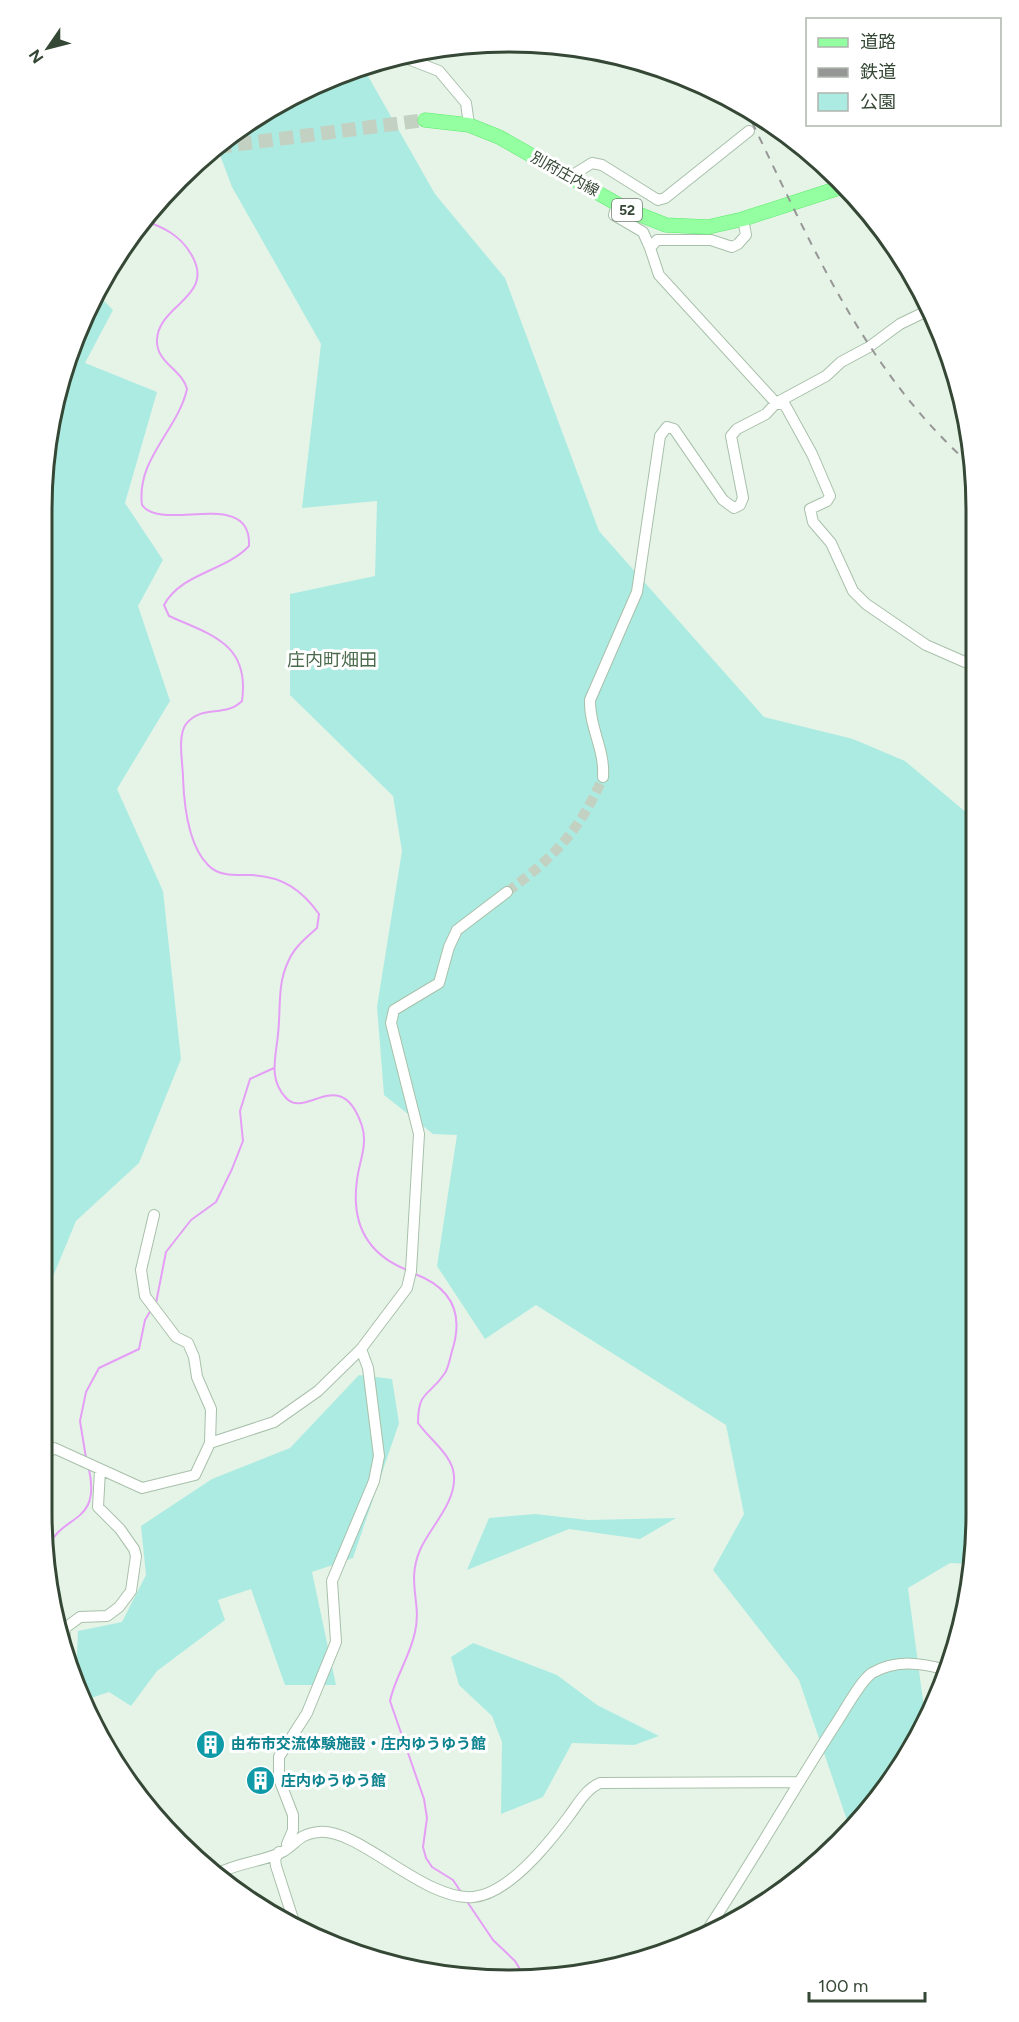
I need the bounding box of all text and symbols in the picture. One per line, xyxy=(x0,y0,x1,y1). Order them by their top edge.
north arrow xyxy=(18,18,78,78)
legend xyxy=(806,18,1001,126)
text: 道路 xyxy=(860,31,896,53)
text: N xyxy=(25,46,47,67)
text: 鉄道 xyxy=(860,61,896,83)
text: 公園 xyxy=(860,91,896,113)
street label: 別府庄内線 xyxy=(528,148,602,200)
road number: 52 xyxy=(612,199,642,221)
district label: 庄内町畑田 xyxy=(287,649,377,671)
building icon: 由布市交流体験施設・庄内ゆうゆう館 xyxy=(194,1728,226,1760)
place label: 由布市交流体験施設・庄内ゆうゆう館 xyxy=(231,1735,486,1753)
building icon: 庄内ゆうゆう館 xyxy=(244,1765,276,1797)
place label: 庄内ゆうゆう館 xyxy=(281,1772,386,1790)
scale bar xyxy=(809,1965,924,2003)
text: 100 m xyxy=(818,1975,868,1997)

